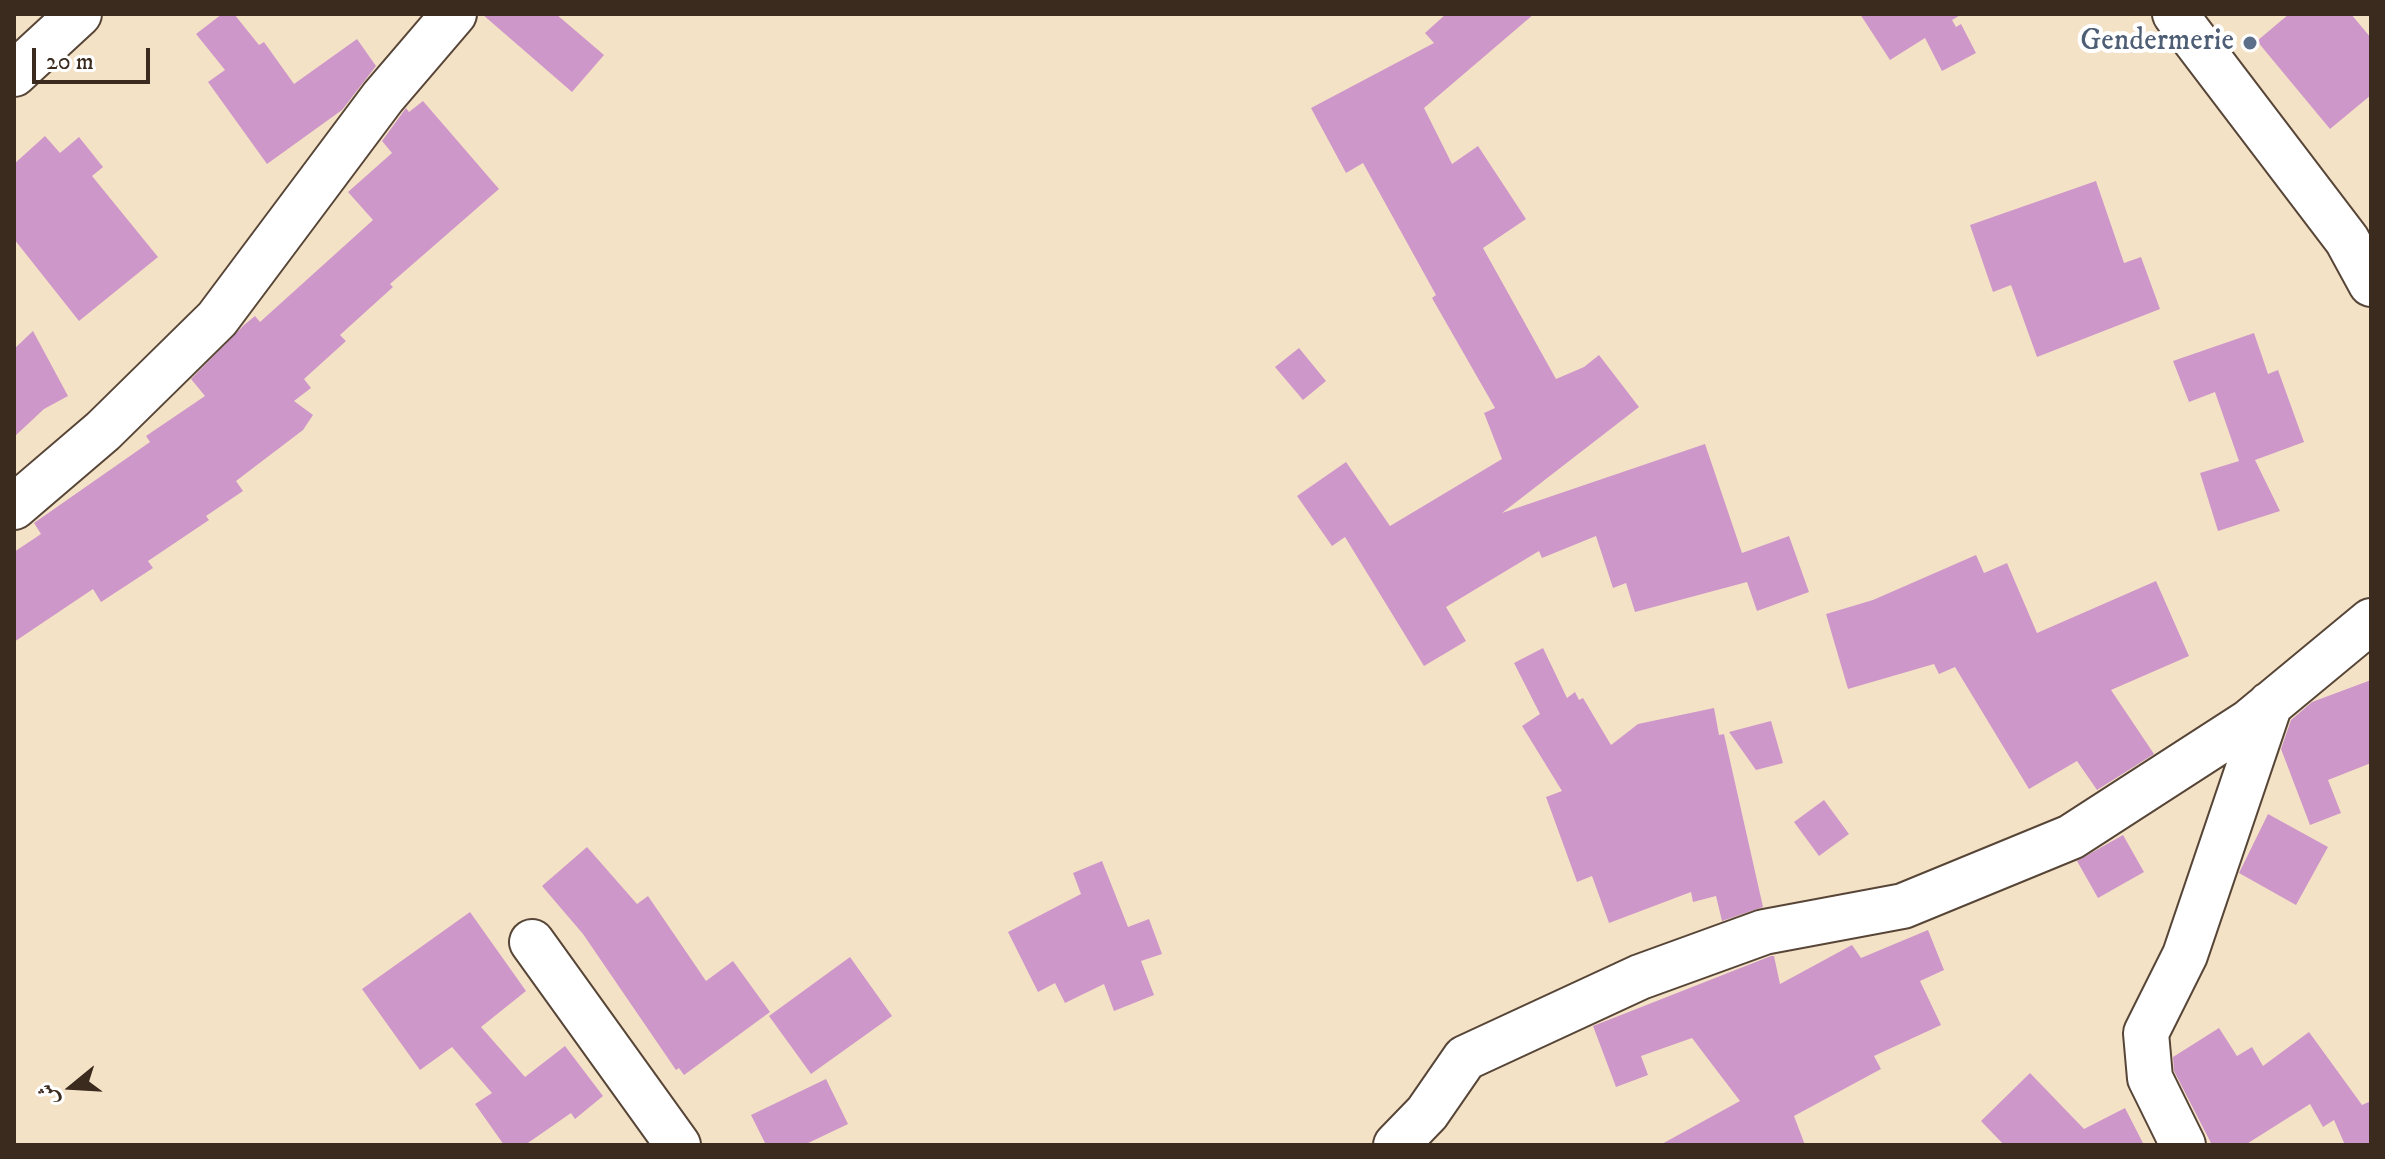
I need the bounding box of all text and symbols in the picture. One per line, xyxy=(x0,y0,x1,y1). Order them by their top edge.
place label: Gendermerie xyxy=(2080,25,2234,61)
scale bar xyxy=(36,32,154,82)
marker: Gendermerie xyxy=(2241,34,2259,52)
text: 20 m xyxy=(46,47,94,77)
north arrow xyxy=(32,1047,112,1127)
text: ش xyxy=(32,1080,65,1109)

